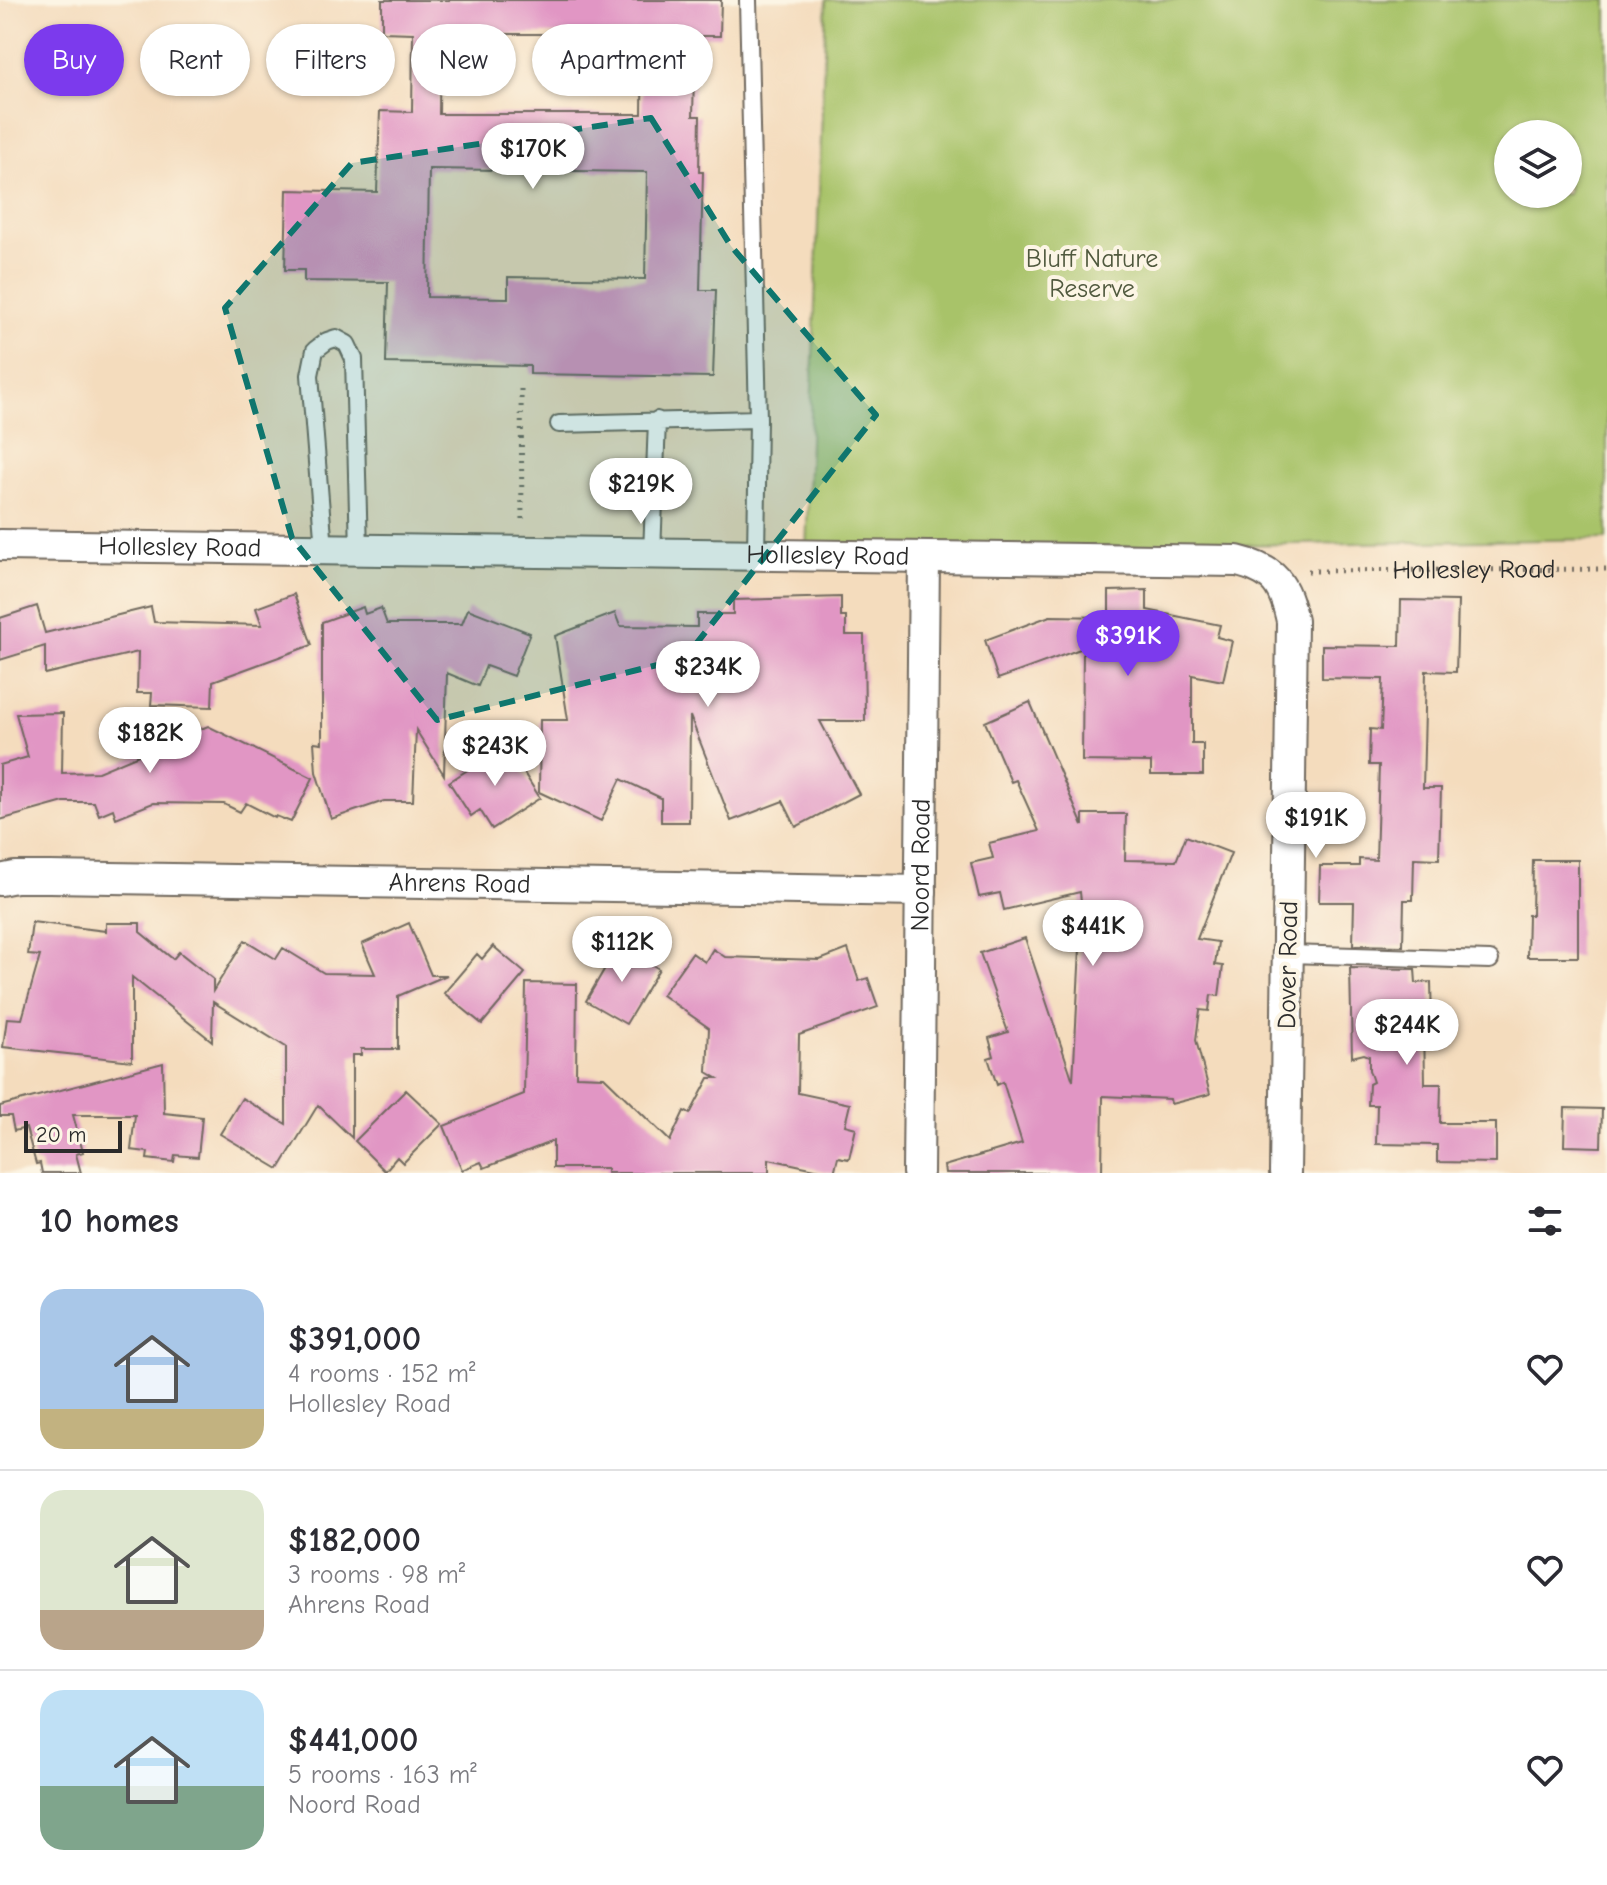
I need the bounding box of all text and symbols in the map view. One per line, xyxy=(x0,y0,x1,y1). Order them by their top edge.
chip: Buy xyxy=(24,24,124,96)
chip: Rent xyxy=(140,24,250,96)
chip: Filters xyxy=(266,24,395,96)
chip: New xyxy=(411,24,516,96)
chip: Apartment xyxy=(532,24,713,96)
map controls xyxy=(1494,120,1582,208)
button: layers xyxy=(1494,120,1582,208)
pin: $170K xyxy=(477,123,589,191)
text: $170K xyxy=(499,134,567,164)
park label: Bluff Nature Reserve xyxy=(1026,244,1158,304)
pin: $219K xyxy=(585,458,697,526)
text: $219K xyxy=(607,469,675,499)
street label: Hollesley Road xyxy=(98,531,262,563)
street label: Hollesley Road xyxy=(746,540,910,572)
street label: Hollesley Road xyxy=(1392,554,1556,585)
pin: $391K xyxy=(1072,610,1184,678)
text: $391K xyxy=(1095,621,1161,651)
pin: $234K xyxy=(652,641,764,709)
text: $234K xyxy=(674,652,742,682)
pin: $182K xyxy=(94,707,206,775)
text: $182K xyxy=(117,718,183,748)
pin: $243K xyxy=(439,720,551,788)
text: $243K xyxy=(461,731,529,761)
pin: $191K xyxy=(1260,792,1372,860)
street label: Noord Road xyxy=(905,798,937,932)
text: $191K xyxy=(1284,803,1348,833)
street label: Ahrens Road xyxy=(388,867,531,900)
pin: $441K xyxy=(1037,900,1149,968)
street label: Dover Road xyxy=(1272,901,1304,1029)
text: $441K xyxy=(1061,911,1125,941)
pin: $112K xyxy=(566,916,678,984)
text: $112K xyxy=(590,927,654,957)
pin: $244K xyxy=(1351,999,1463,1067)
text: $244K xyxy=(1374,1010,1440,1040)
scale bar xyxy=(24,1117,122,1153)
text: 20 m xyxy=(36,1122,86,1148)
icon: filters xyxy=(1523,1199,1567,1243)
text: 10 homes xyxy=(40,1201,179,1241)
text: $391,000 xyxy=(288,1319,421,1359)
icon: home xyxy=(104,1321,200,1417)
icon: heart xyxy=(1523,1347,1567,1391)
text: 4 rooms · 152 m² xyxy=(288,1359,476,1389)
text: Hollesley Road xyxy=(288,1389,451,1419)
text: $182,000 xyxy=(288,1520,421,1560)
icon: home xyxy=(104,1522,200,1618)
icon: heart xyxy=(1523,1548,1567,1592)
text: 3 rooms · 98 m² xyxy=(288,1560,465,1590)
text: Ahrens Road xyxy=(288,1590,430,1620)
text: $441,000 xyxy=(288,1720,419,1760)
icon: home xyxy=(104,1722,200,1818)
icon: heart xyxy=(1523,1748,1567,1792)
text: 5 rooms · 163 m² xyxy=(288,1760,477,1790)
text: Noord Road xyxy=(288,1790,421,1820)

